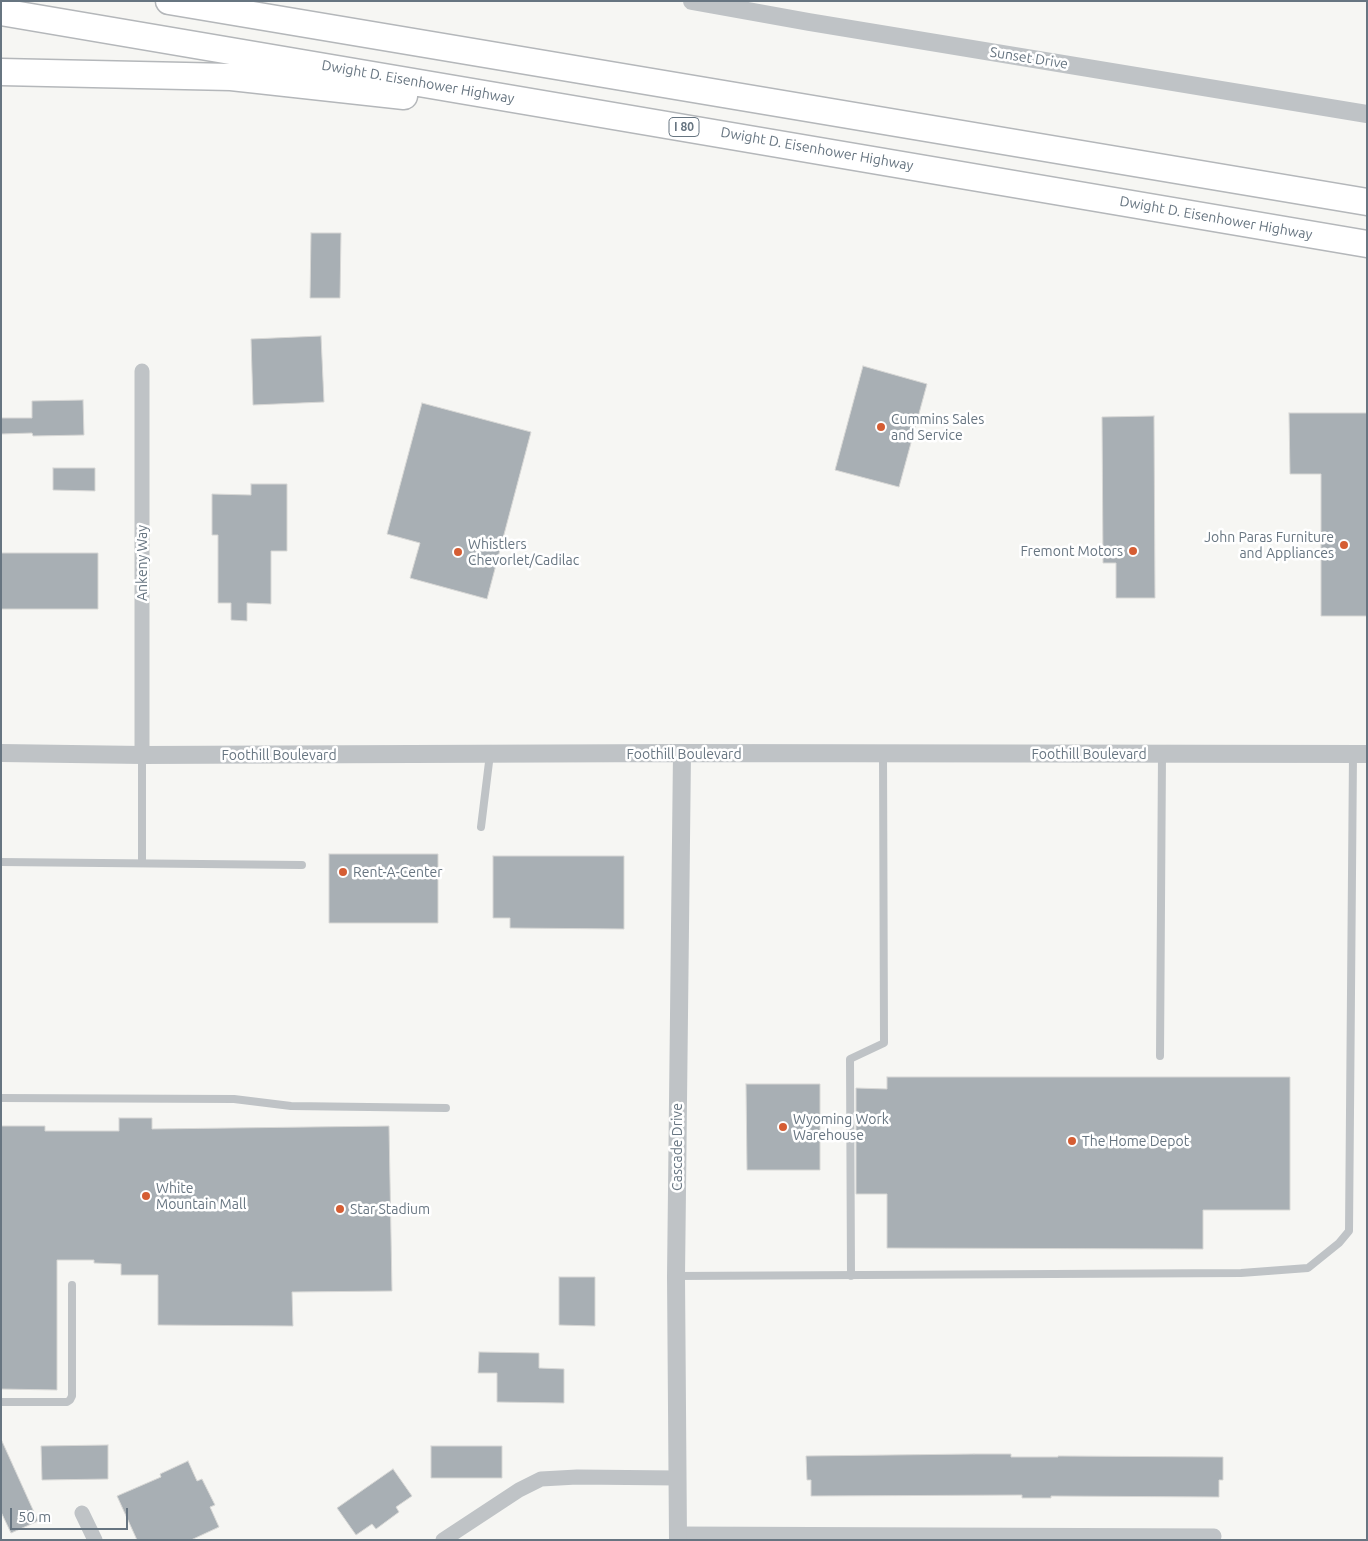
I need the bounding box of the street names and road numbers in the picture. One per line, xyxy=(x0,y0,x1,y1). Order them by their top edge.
street label: Sunset Drive xyxy=(989,44,1069,72)
street label: Dwight D. Eisenhower Highway xyxy=(320,57,516,107)
road number: I 80 xyxy=(669,118,699,136)
street label: Dwight D. Eisenhower Highway xyxy=(719,124,915,174)
street label: Dwight D. Eisenhower Highway xyxy=(1118,193,1314,243)
street label: Ankeny Way xyxy=(134,525,150,601)
street label: Foothill Boulevard xyxy=(626,746,742,762)
street label: Foothill Boulevard xyxy=(1031,746,1147,762)
street label: Foothill Boulevard xyxy=(221,747,337,763)
street label: Cascade Drive xyxy=(669,1103,685,1191)

